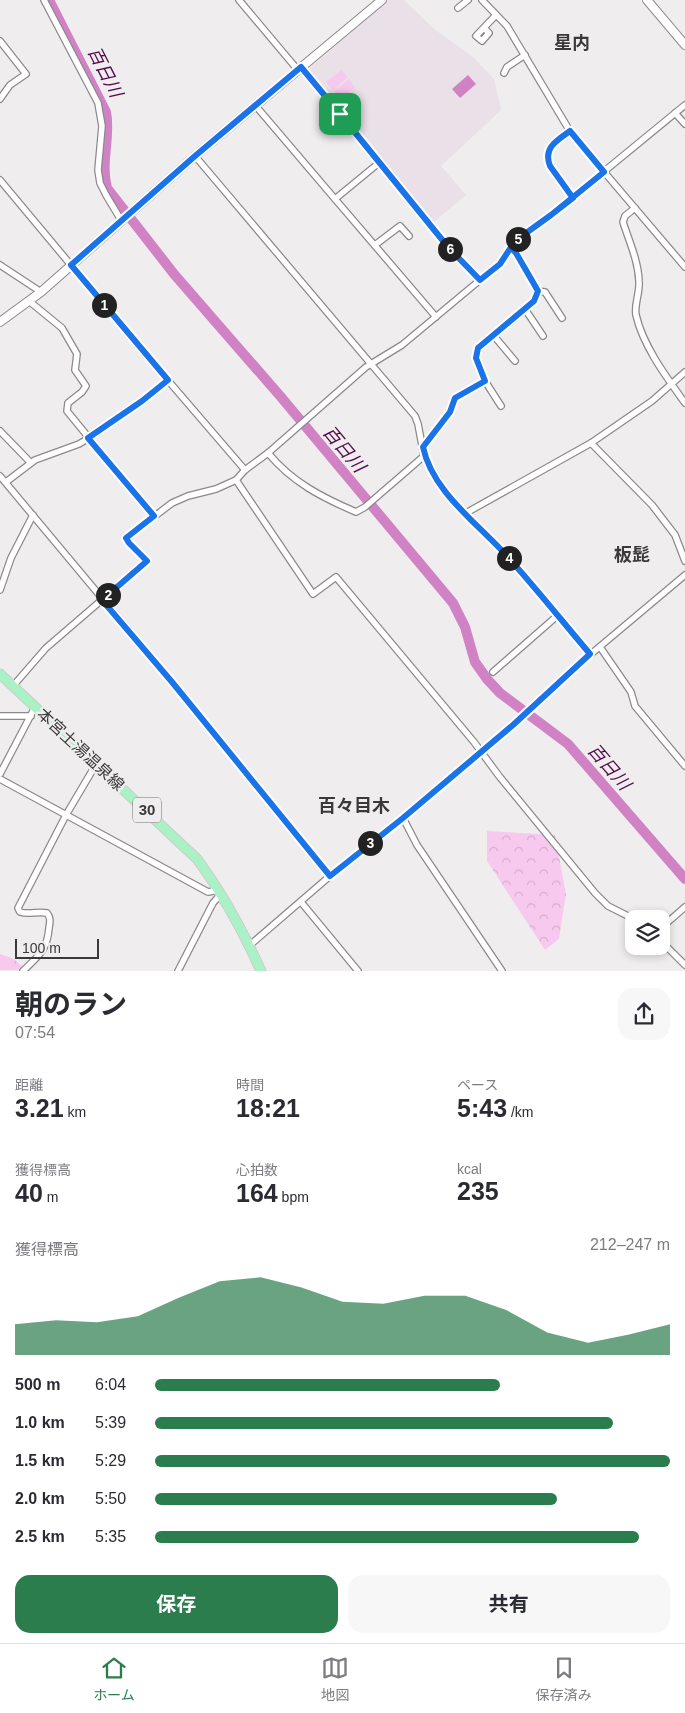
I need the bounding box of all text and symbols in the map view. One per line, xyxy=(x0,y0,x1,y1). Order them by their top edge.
district label: 星内 xyxy=(554,33,590,53)
water label: 百日川 xyxy=(84,43,127,102)
pin xyxy=(319,93,361,135)
icon: arrive xyxy=(326,100,354,128)
pin: 5 xyxy=(506,226,530,252)
text: 5 xyxy=(515,231,522,247)
pin: 6 xyxy=(438,236,462,262)
text: 6 xyxy=(447,241,454,257)
pin: 1 xyxy=(92,292,116,318)
text: 1 xyxy=(101,297,108,313)
water label: 百日川 xyxy=(319,422,370,478)
district label: 板髭 xyxy=(614,545,650,565)
pin: 4 xyxy=(496,546,522,570)
text: 4 xyxy=(506,550,513,566)
pin: 2 xyxy=(96,582,120,608)
text: 2 xyxy=(105,587,112,603)
street label: 本宮土湯温泉線 xyxy=(34,705,127,794)
water label: 百日川 xyxy=(584,740,636,795)
district label: 百々目木 xyxy=(318,796,390,816)
road number: 30 xyxy=(133,798,161,822)
pin: 3 xyxy=(358,830,382,856)
text: 3 xyxy=(367,835,374,851)
map controls xyxy=(625,910,670,955)
button: layers xyxy=(625,910,670,955)
scale bar xyxy=(15,936,99,959)
text: 100 m xyxy=(22,940,61,956)
button: share xyxy=(618,988,670,1040)
text: 朝のラン xyxy=(15,989,127,1020)
text: 07:54 xyxy=(15,1024,55,1041)
text: 距離 xyxy=(15,1077,43,1093)
text: 時間 xyxy=(236,1077,264,1093)
text: ペース xyxy=(457,1077,498,1093)
text: 3.21 xyxy=(15,1094,64,1122)
text: 18:21 xyxy=(236,1094,300,1122)
text: 5:43 xyxy=(457,1094,507,1122)
text: km xyxy=(64,1104,86,1120)
text: /km xyxy=(507,1104,534,1120)
text: kcal xyxy=(457,1161,482,1177)
text: 獲得標高 xyxy=(15,1162,71,1178)
text: 心拍数 xyxy=(236,1162,278,1178)
text: 235 xyxy=(457,1177,499,1205)
text: 40 xyxy=(15,1179,43,1207)
text: 164 xyxy=(236,1179,278,1207)
text: m xyxy=(43,1189,58,1205)
text: bpm xyxy=(278,1189,309,1205)
text: 212–247 m xyxy=(590,1236,670,1253)
text: 獲得標高 xyxy=(15,1241,79,1258)
text: 500 m xyxy=(15,1376,60,1393)
text: 6:04 xyxy=(95,1376,126,1393)
text: 1.0 km xyxy=(15,1414,65,1431)
text: 5:39 xyxy=(95,1414,126,1431)
text: 1.5 km xyxy=(15,1452,65,1469)
text: 5:29 xyxy=(95,1452,126,1469)
text: 2.0 km xyxy=(15,1490,65,1507)
text: 5:50 xyxy=(95,1490,126,1507)
text: 2.5 km xyxy=(15,1528,65,1545)
text: 5:35 xyxy=(95,1528,126,1545)
button: 保存 xyxy=(15,1575,338,1633)
button: 共有 xyxy=(348,1575,670,1633)
tab: ホーム xyxy=(93,1654,135,1704)
tab: 地図 xyxy=(321,1654,349,1704)
tab: 保存済み xyxy=(536,1654,592,1704)

